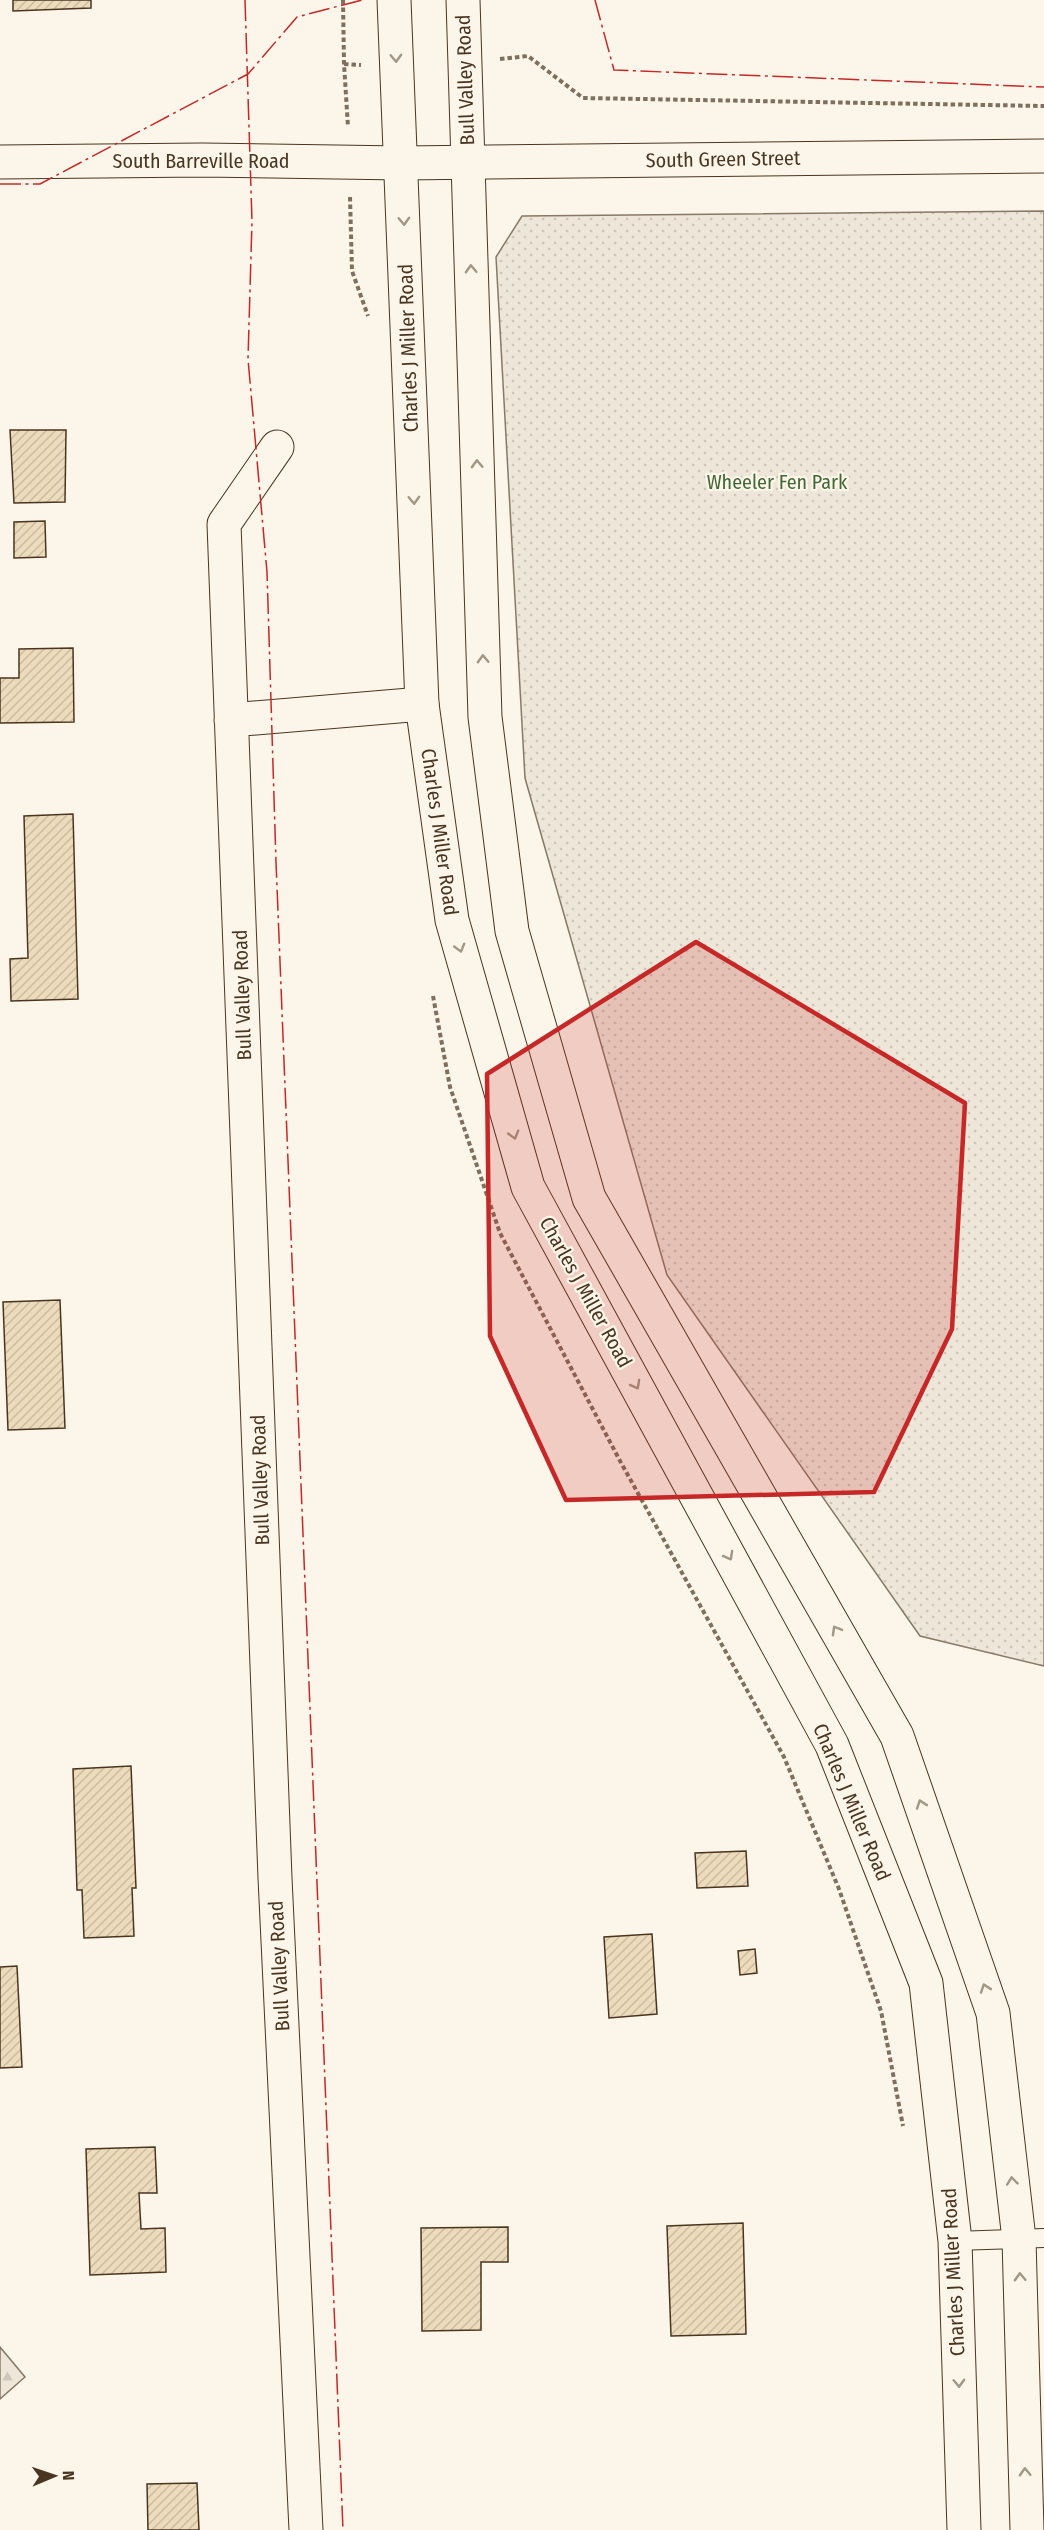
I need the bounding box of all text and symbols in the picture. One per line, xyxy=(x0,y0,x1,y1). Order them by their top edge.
street label: Bull Valley Road xyxy=(451,14,479,146)
one-way arrow xyxy=(390,54,402,63)
street label: South Green Street xyxy=(645,146,801,172)
street label: South Barreville Road xyxy=(112,149,290,173)
one-way arrow xyxy=(397,217,410,226)
street label: Charles J Miller Road xyxy=(393,263,423,433)
one-way arrow xyxy=(465,264,477,273)
one-way arrow xyxy=(471,459,483,468)
park label: Wheeler Fen Park xyxy=(707,470,848,494)
one-way arrow xyxy=(408,496,421,505)
one-way arrow xyxy=(477,654,489,663)
street label: Charles J Miller Road xyxy=(416,747,464,917)
street label: Bull Valley Road xyxy=(228,929,256,1061)
one-way arrow xyxy=(453,942,465,953)
one-way arrow xyxy=(506,1130,519,1140)
street label: Charles J Miller Road xyxy=(535,1213,637,1371)
one-way arrow xyxy=(629,1379,640,1389)
street label: Bull Valley Road xyxy=(246,1414,274,1546)
one-way arrow xyxy=(722,1550,733,1561)
one-way arrow xyxy=(832,1625,843,1636)
street label: Charles J Miller Road xyxy=(808,1720,896,1884)
one-way arrow xyxy=(915,1799,928,1810)
street label: Bull Valley Road xyxy=(264,1900,294,2032)
one-way arrow xyxy=(980,1984,992,1994)
one-way arrow xyxy=(1006,2176,1019,2186)
street label: Charles J Miller Road xyxy=(937,2187,969,2357)
one-way arrow xyxy=(1013,2272,1026,2281)
one-way arrow xyxy=(953,2379,966,2388)
north arrow xyxy=(24,2446,84,2506)
one-way arrow xyxy=(1019,2467,1031,2476)
text: N xyxy=(59,2470,78,2481)

